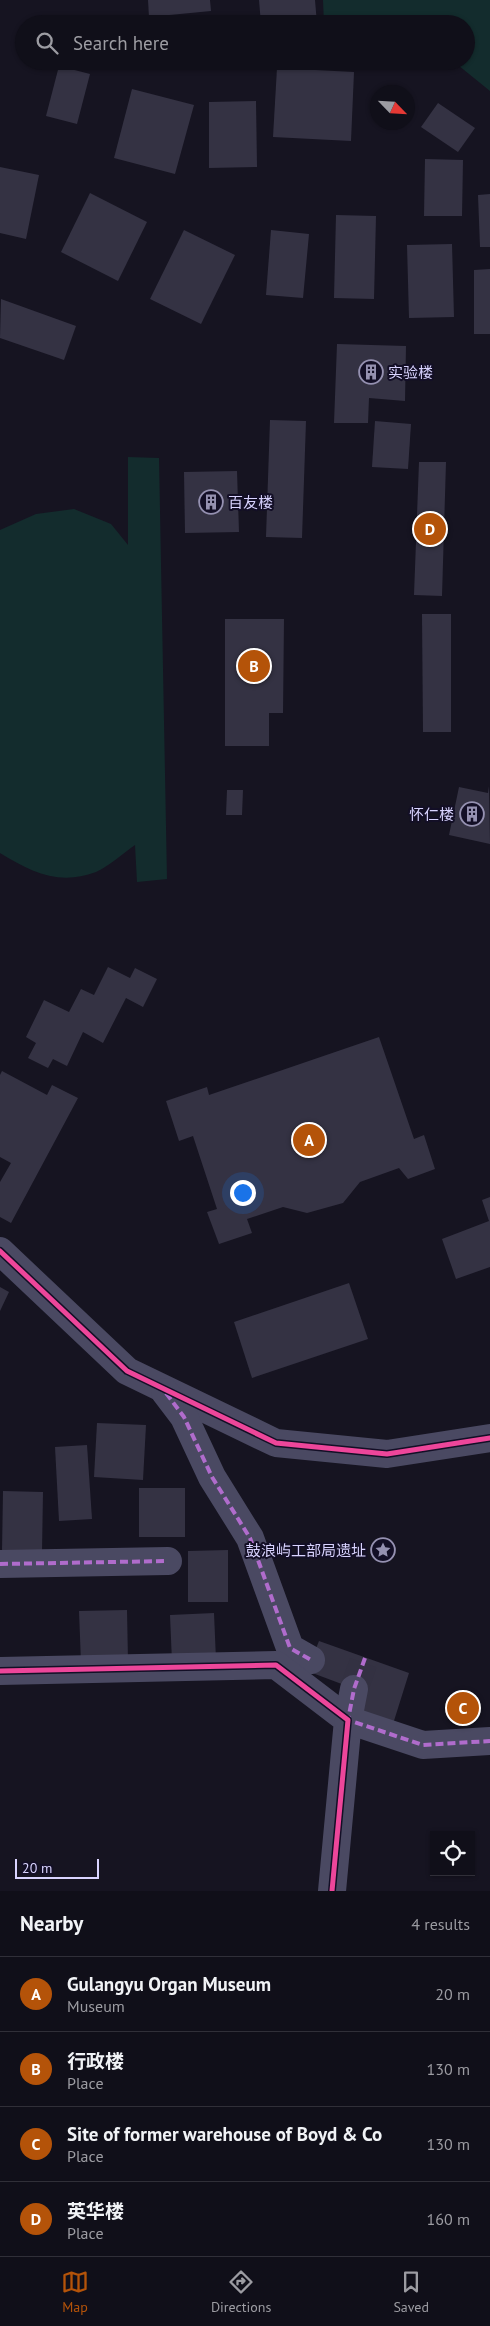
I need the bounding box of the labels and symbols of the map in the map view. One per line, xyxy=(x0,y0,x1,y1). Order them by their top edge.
north arrow xyxy=(370,85,415,130)
building icon: 实验楼 xyxy=(358,359,384,385)
place label: 实验楼 xyxy=(388,363,433,382)
building icon: 百友楼 xyxy=(198,489,224,515)
place label: 百友楼 xyxy=(228,493,273,512)
pin: D xyxy=(414,510,446,548)
pin: B xyxy=(238,647,270,685)
building icon: 怀仁楼 xyxy=(459,801,485,827)
place label: 怀仁楼 xyxy=(409,805,454,824)
pin: A xyxy=(293,1121,325,1159)
your location xyxy=(230,1180,256,1206)
place icon: 鼓浪屿工部局遗址 xyxy=(370,1537,396,1563)
place label: 鼓浪屿工部局遗址 xyxy=(246,1541,366,1560)
pin: C xyxy=(447,1689,479,1727)
scale bar xyxy=(15,1856,99,1879)

